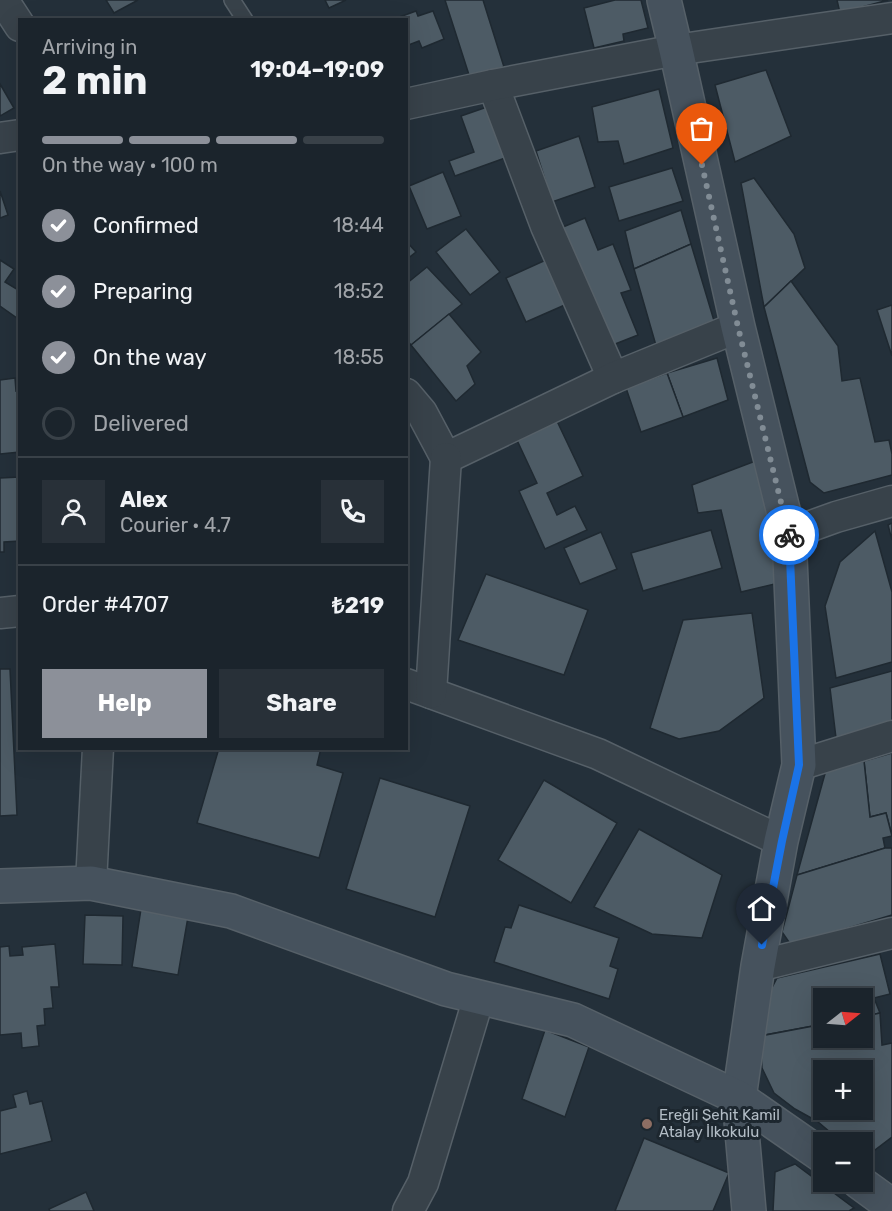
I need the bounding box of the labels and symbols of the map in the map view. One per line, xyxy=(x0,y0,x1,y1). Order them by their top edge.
pin xyxy=(676,103,727,165)
courier xyxy=(759,505,819,565)
pin xyxy=(736,883,787,945)
north arrow xyxy=(813,988,873,1048)
place label: Ereğli Şehit Kamil Atalay İlkokulu xyxy=(659,1106,780,1141)
marker: Ereğli Şehit Kamil Atalay İlkokulu xyxy=(640,1117,654,1131)

